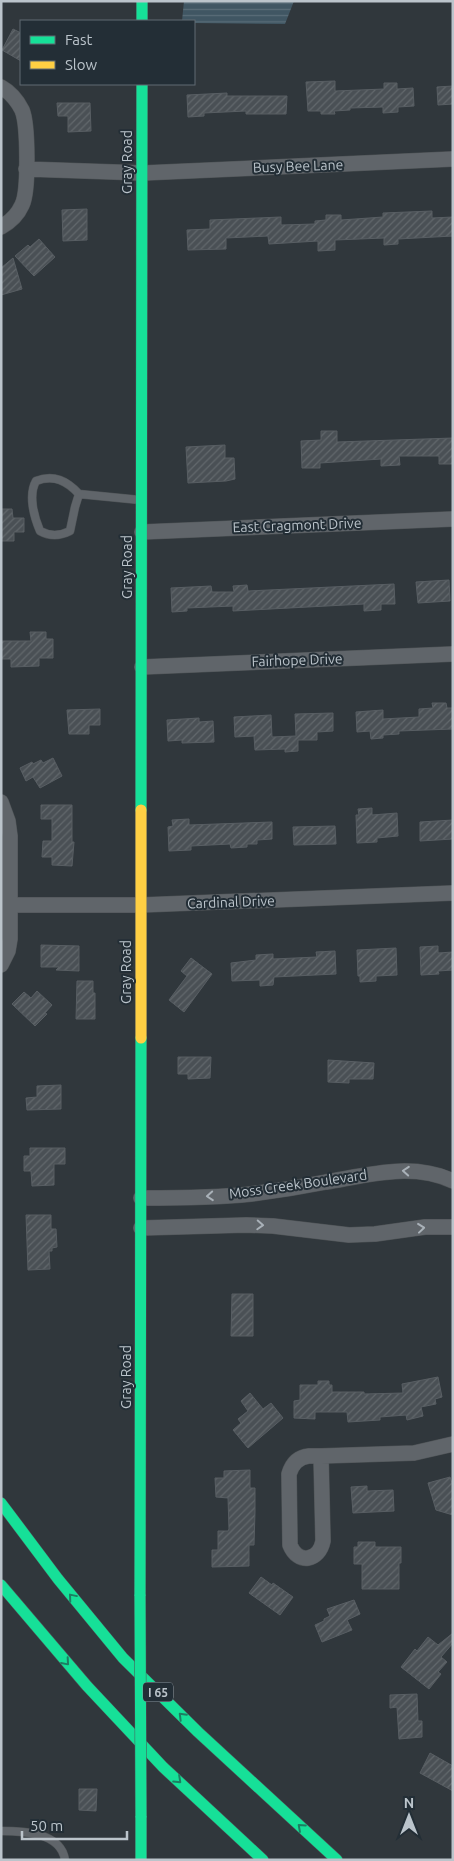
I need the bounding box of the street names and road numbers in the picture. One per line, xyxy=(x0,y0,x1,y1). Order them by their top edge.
street label: Gray Road xyxy=(119,130,135,194)
street label: Busy Bee Lane xyxy=(252,156,344,176)
street label: East Cragmont Drive xyxy=(232,515,362,535)
street label: Gray Road xyxy=(119,535,135,599)
street label: Fairhope Drive xyxy=(251,650,343,670)
street label: Cardinal Drive xyxy=(187,892,275,912)
street label: Gray Road xyxy=(118,940,134,1004)
street label: Moss Creek Boulevard xyxy=(228,1166,368,1202)
street label: Gray Road xyxy=(118,1345,134,1409)
road number: I 65 xyxy=(143,1682,173,1701)

